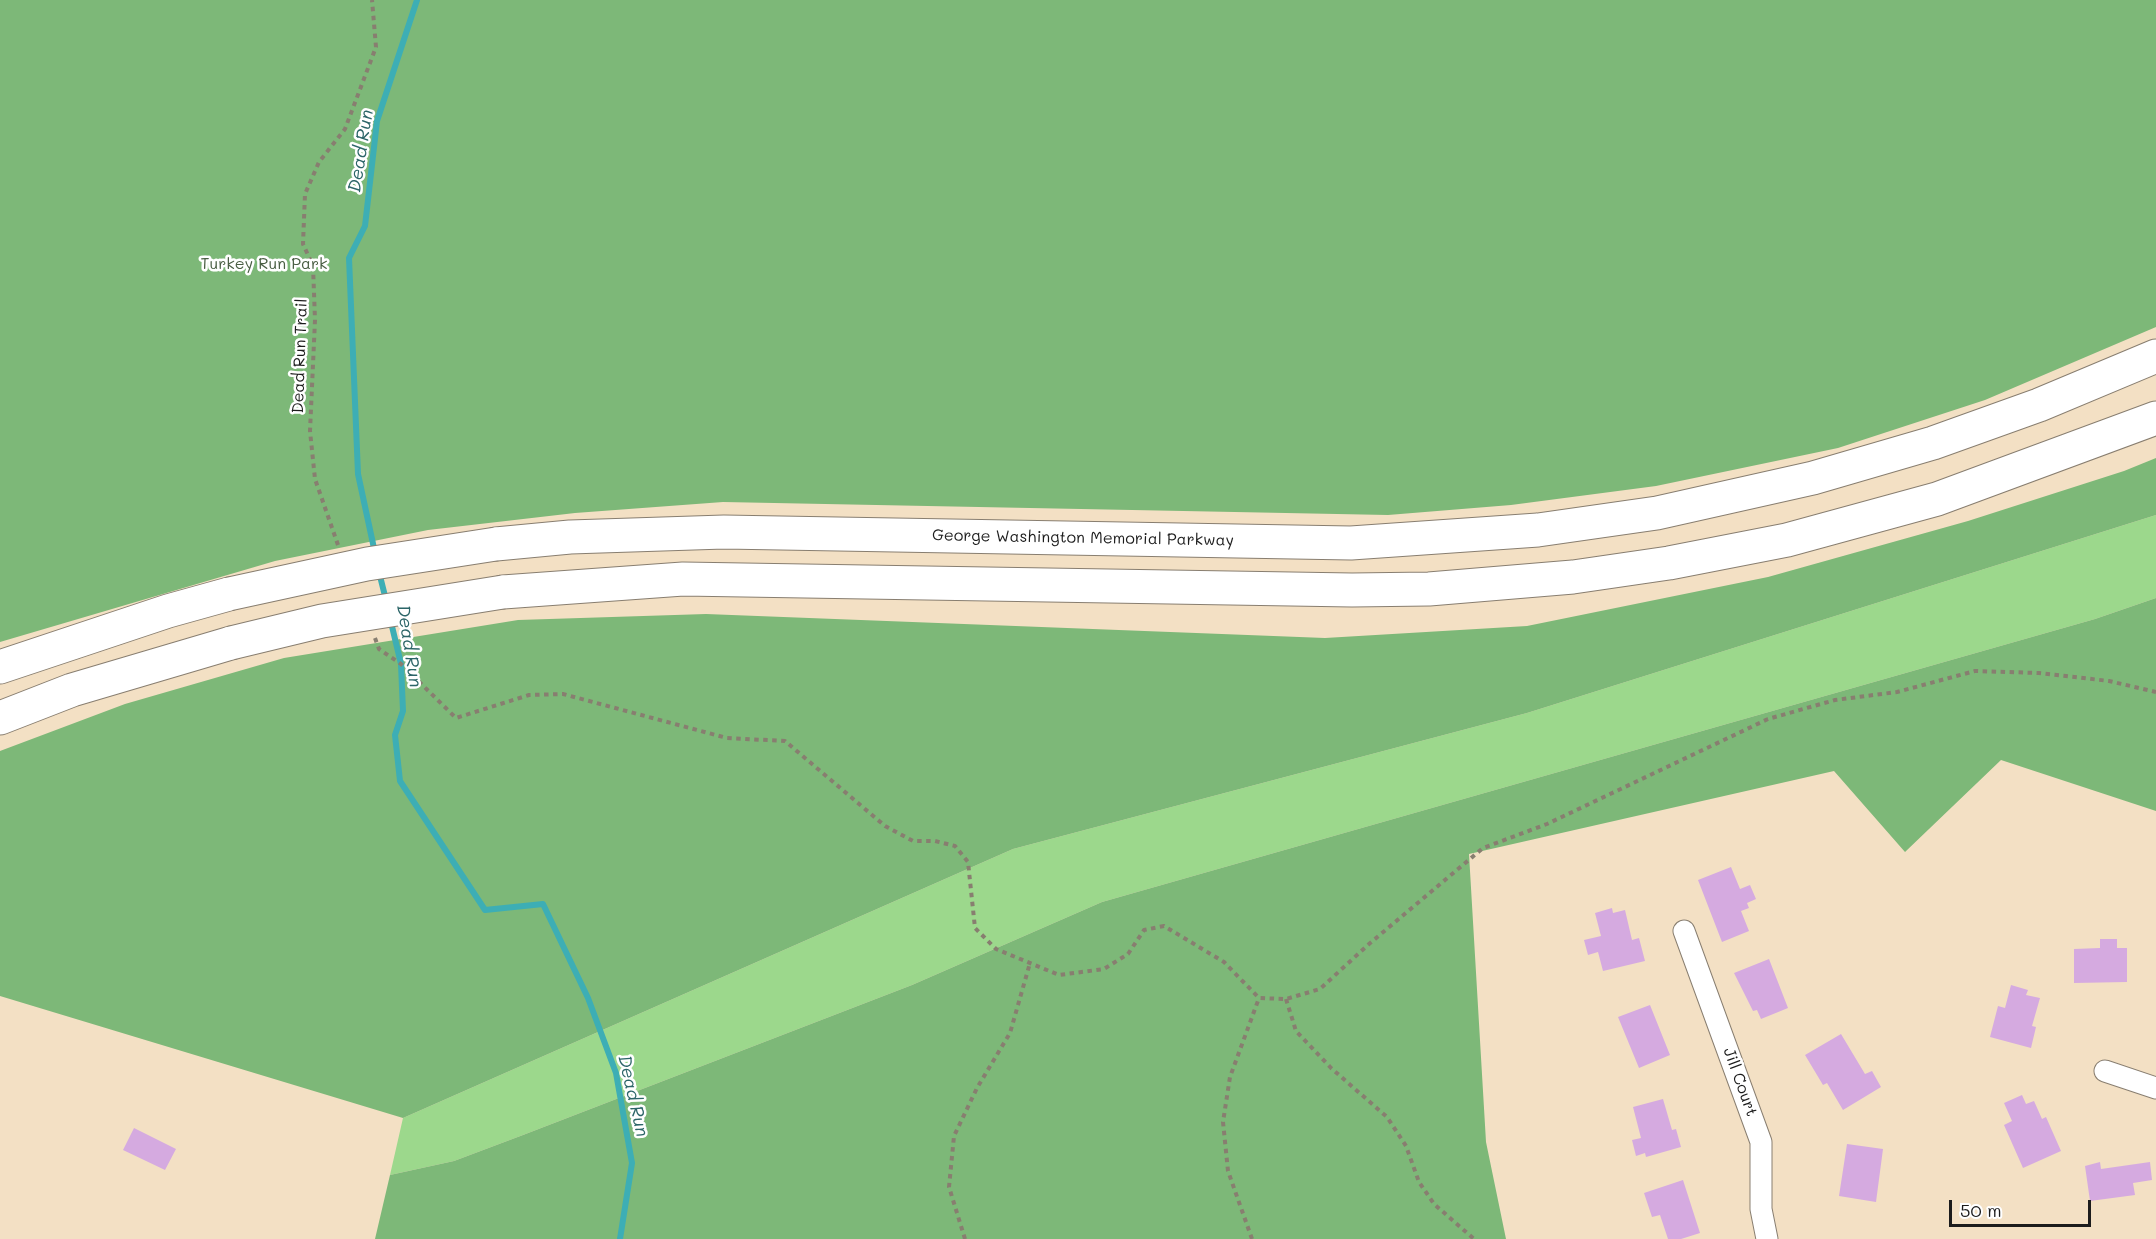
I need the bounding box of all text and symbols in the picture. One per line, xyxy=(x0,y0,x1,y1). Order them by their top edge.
water label: Dead Run xyxy=(344,108,378,194)
park label: Turkey Run Park xyxy=(201,254,327,274)
street label: Dead Run Trail xyxy=(288,298,312,414)
street label: George Washington Memorial Parkway xyxy=(932,526,1234,550)
water label: Dead Run xyxy=(392,603,426,689)
street label: Jill Court xyxy=(1719,1045,1761,1119)
water label: Dead Run xyxy=(613,1053,653,1139)
scale bar xyxy=(1952,1188,2094,1226)
text: 50 m xyxy=(1960,1198,2002,1222)

